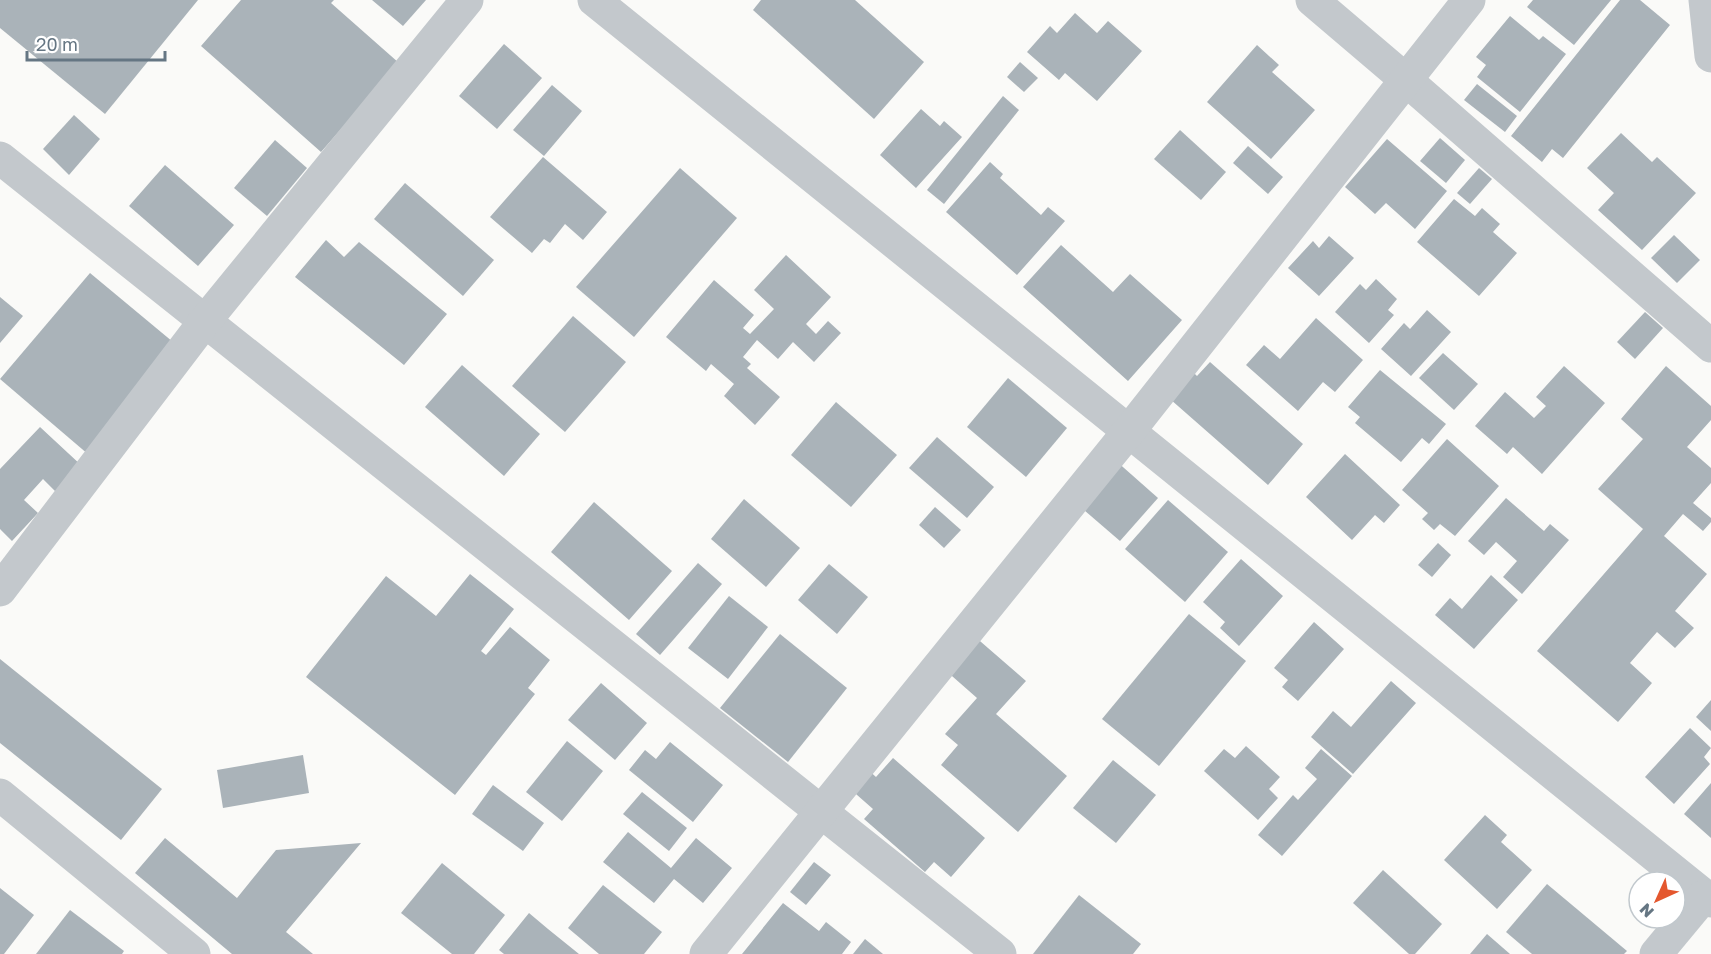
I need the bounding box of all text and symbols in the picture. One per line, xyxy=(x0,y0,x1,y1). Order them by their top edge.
scale bar xyxy=(27,24,165,62)
text: 20 m xyxy=(36,33,78,55)
north arrow xyxy=(1627,870,1687,930)
text: N xyxy=(1635,899,1658,922)

